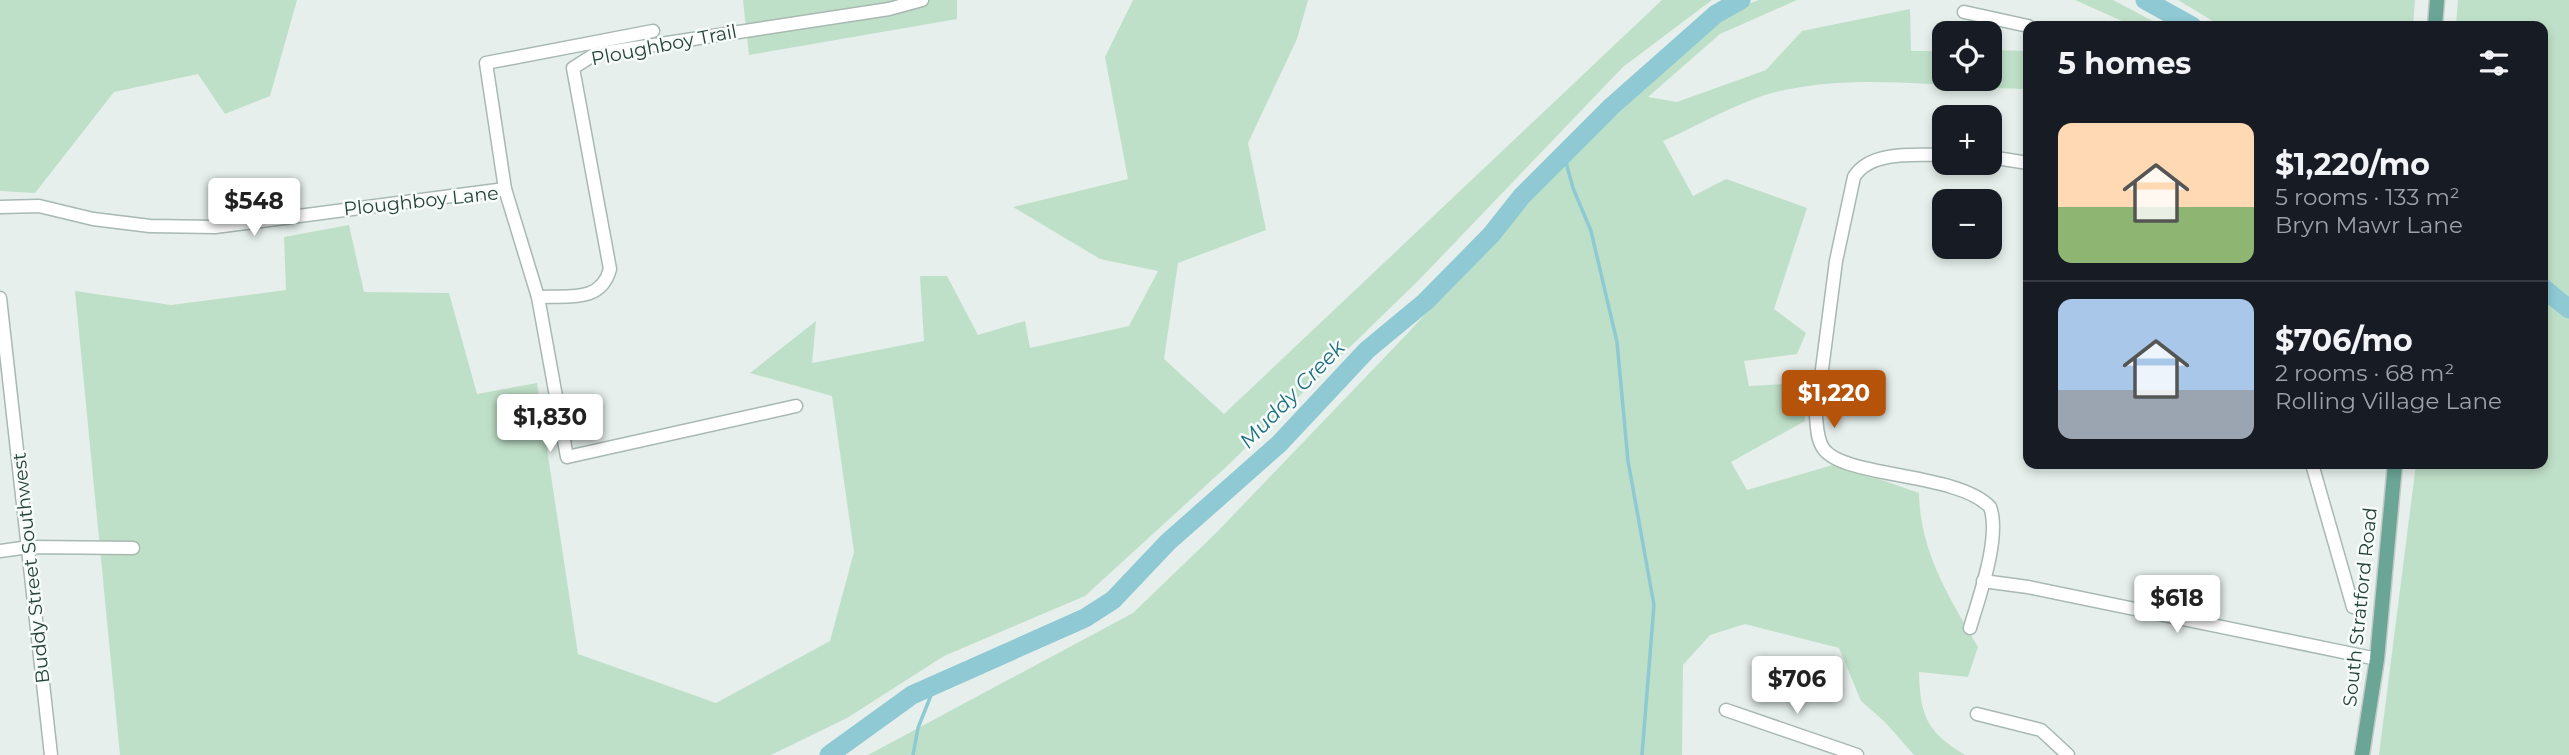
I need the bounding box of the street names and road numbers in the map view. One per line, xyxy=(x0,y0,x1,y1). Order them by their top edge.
street label: Ploughboy Trail xyxy=(589,20,739,70)
street label: Ploughboy Lane xyxy=(342,181,500,221)
street label: Buddy Street Southwest xyxy=(7,451,55,685)
street label: South Stratford Road xyxy=(2338,506,2382,708)

